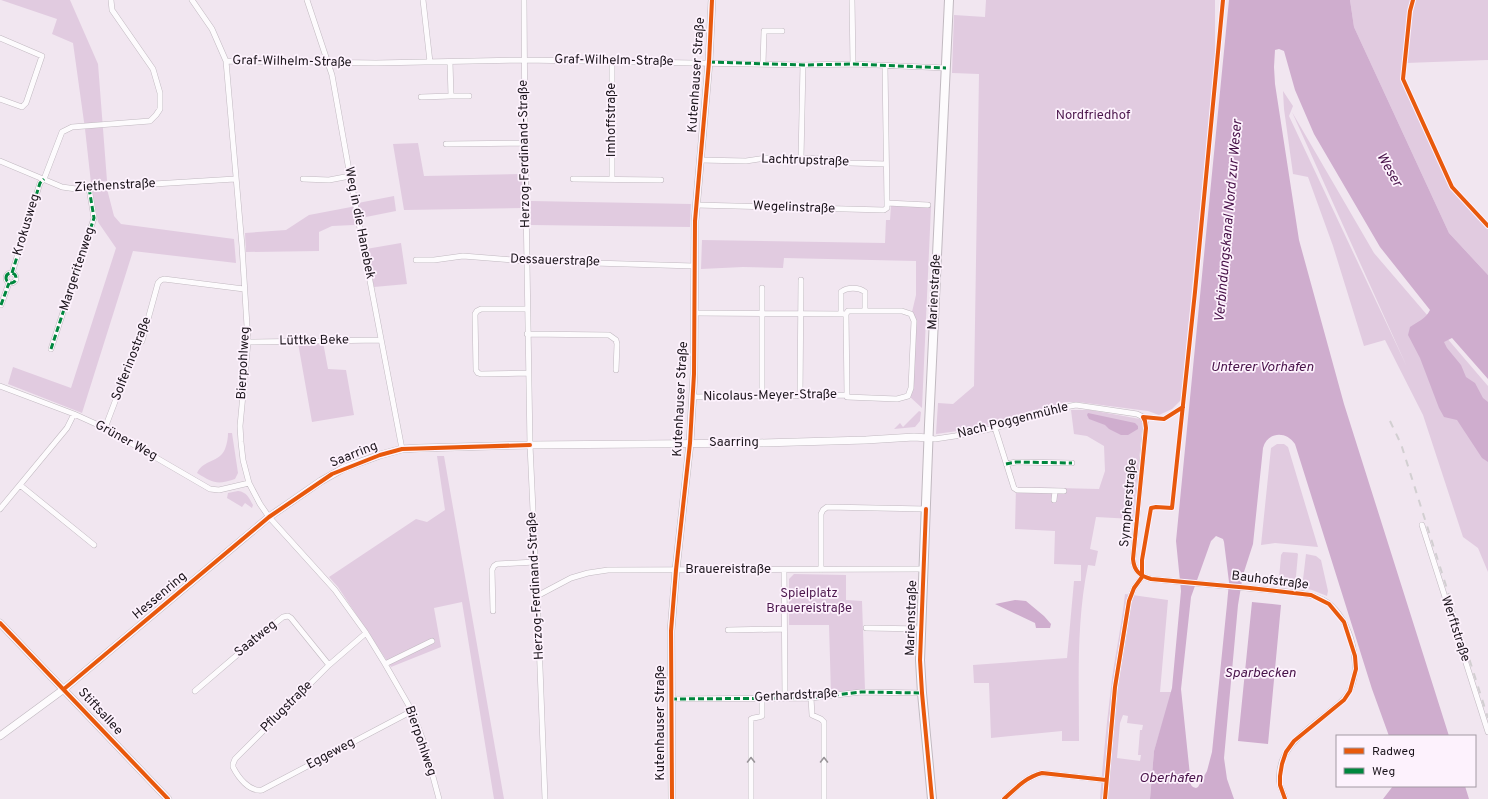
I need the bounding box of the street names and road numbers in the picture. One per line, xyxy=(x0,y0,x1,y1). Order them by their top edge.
street label: Kutenhauser Straße xyxy=(685,17,709,133)
street label: Graf-Wilhelm-Straße xyxy=(554,52,674,70)
street label: Graf-Wilhelm-Straße xyxy=(232,53,352,71)
street label: Herzog-Ferdinand-Straße xyxy=(516,80,534,228)
street label: Imhoffstraße xyxy=(604,83,620,157)
street label: Lachtrupstraße xyxy=(761,151,849,171)
street label: Weg in die Hanebek xyxy=(340,165,378,281)
street label: Ziethenstraße xyxy=(74,176,156,196)
street label: Krokusweg xyxy=(10,192,44,258)
street label: Wegelinstraße xyxy=(753,199,835,217)
street label: Margeritenweg xyxy=(57,225,99,313)
street label: Dessauerstraße xyxy=(510,251,600,271)
street label: Marienstraße xyxy=(925,254,945,330)
street label: Solferinostraße xyxy=(109,315,155,403)
street label: Bierpohlweg xyxy=(234,326,254,400)
street label: Lüttke Beke xyxy=(279,332,349,350)
street label: Kutenhauser Straße xyxy=(670,341,692,457)
street label: Nicolaus-Meyer-Straße xyxy=(703,387,837,405)
street label: Nach Poggenmühle xyxy=(956,399,1070,443)
street label: Grüner Weg xyxy=(92,417,160,465)
street label: Saarring xyxy=(709,435,759,451)
street label: Saarring xyxy=(328,438,380,472)
street label: Sympherstraße xyxy=(1117,458,1141,548)
street label: Herzog-Ferdinand-Straße xyxy=(524,512,548,660)
street label: Brauereistraße xyxy=(685,562,771,578)
street label: Bauhofstraße xyxy=(1231,568,1310,594)
street label: Hessenring xyxy=(130,569,190,623)
street label: Marienstraße xyxy=(903,580,921,656)
street label: Werftstraße xyxy=(1437,594,1473,664)
street label: Saatweg xyxy=(232,617,280,661)
street label: Kutenhauser Straße xyxy=(653,665,669,781)
street label: Pflugstraße xyxy=(258,678,316,736)
street label: Stiftsallee xyxy=(74,685,126,739)
street label: Gerhardstraße xyxy=(754,686,838,706)
street label: Bierpohlweg xyxy=(401,704,439,778)
street label: Eggeweg xyxy=(304,735,358,773)

